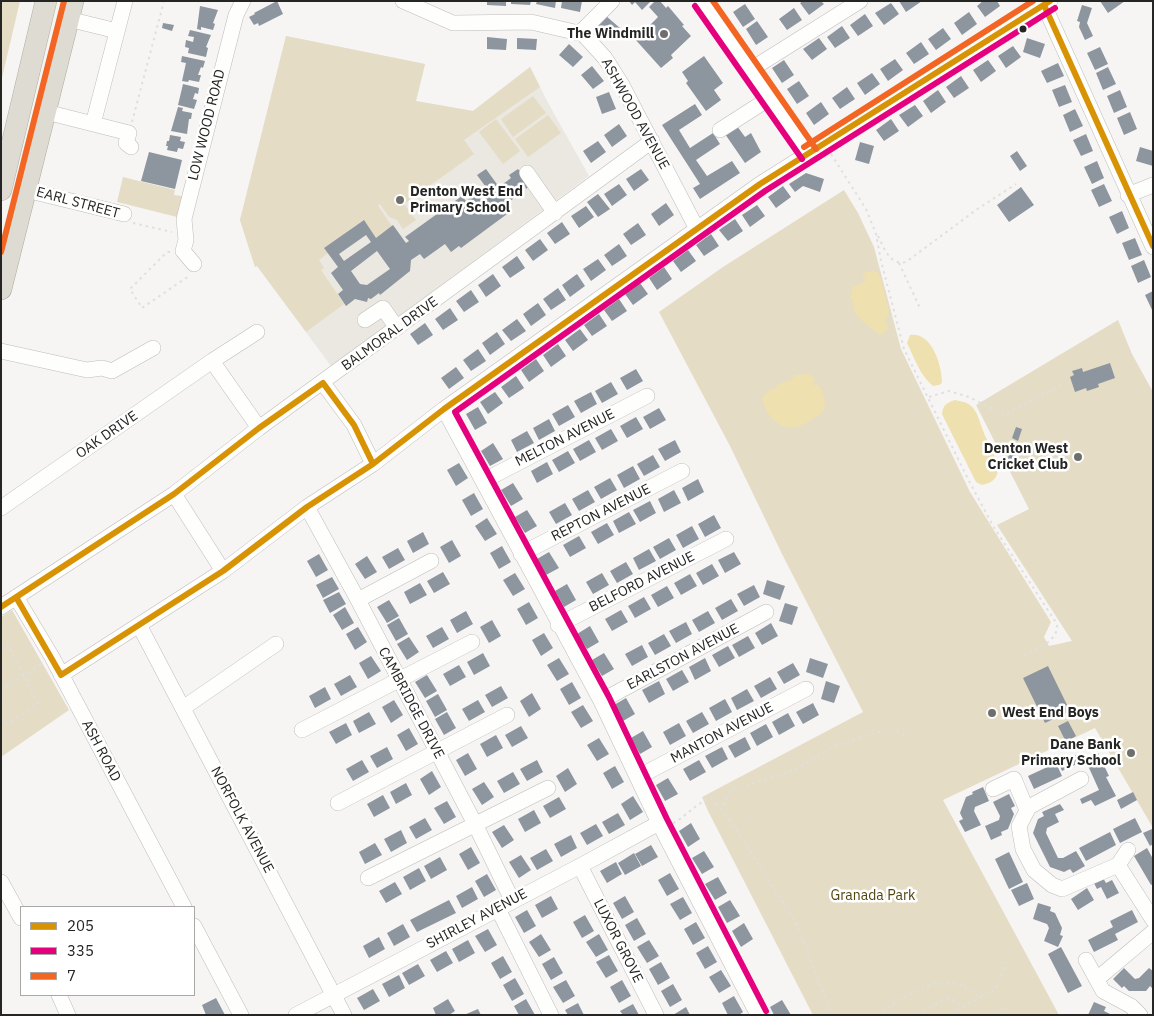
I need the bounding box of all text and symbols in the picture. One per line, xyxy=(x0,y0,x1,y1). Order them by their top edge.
unlabelled marker xyxy=(1018,24,1028,34)
place label: The Windmill xyxy=(567,26,654,42)
marker: The Windmill xyxy=(658,28,670,40)
street label: ASHWOOD AVENUE xyxy=(597,55,673,173)
street label: LOW WOOD ROAD xyxy=(185,68,229,182)
street label: EARL STREET xyxy=(34,184,122,222)
place label: Denton West End Primary School xyxy=(410,184,523,216)
marker: Denton West End Primary School xyxy=(394,194,406,206)
street label: BALMORAL DRIVE xyxy=(338,293,442,375)
street label: MELTON AVENUE xyxy=(513,406,617,470)
street label: OAK DRIVE xyxy=(73,408,141,462)
place label: Denton West Cricket Club xyxy=(984,441,1068,474)
marker: Denton West Cricket Club xyxy=(1072,451,1084,463)
street label: REPTON AVENUE xyxy=(549,481,653,545)
street label: BELFORD AVENUE xyxy=(586,548,698,616)
street label: EARLSTON AVENUE xyxy=(624,620,742,694)
street label: CAMBRIDGE DRIVE xyxy=(374,644,448,762)
street label: MANTON AVENUE xyxy=(668,699,776,767)
place label: West End Boys xyxy=(1002,705,1099,721)
marker: West End Boys xyxy=(986,707,998,719)
street label: ASH ROAD xyxy=(78,717,124,785)
place label: Dane Bank Primary School xyxy=(1021,737,1121,770)
marker: Dane Bank Primary School xyxy=(1125,747,1137,759)
street label: NORFOLK AVENUE xyxy=(207,764,277,876)
street label: SHIRLEY AVENUE xyxy=(424,885,530,953)
park label: Granada Park xyxy=(831,888,915,904)
street label: LUXOR GROVE xyxy=(590,896,646,986)
legend xyxy=(20,906,195,996)
text: 205 xyxy=(67,916,94,935)
text: 335 xyxy=(67,941,94,960)
text: 7 xyxy=(67,966,76,985)

